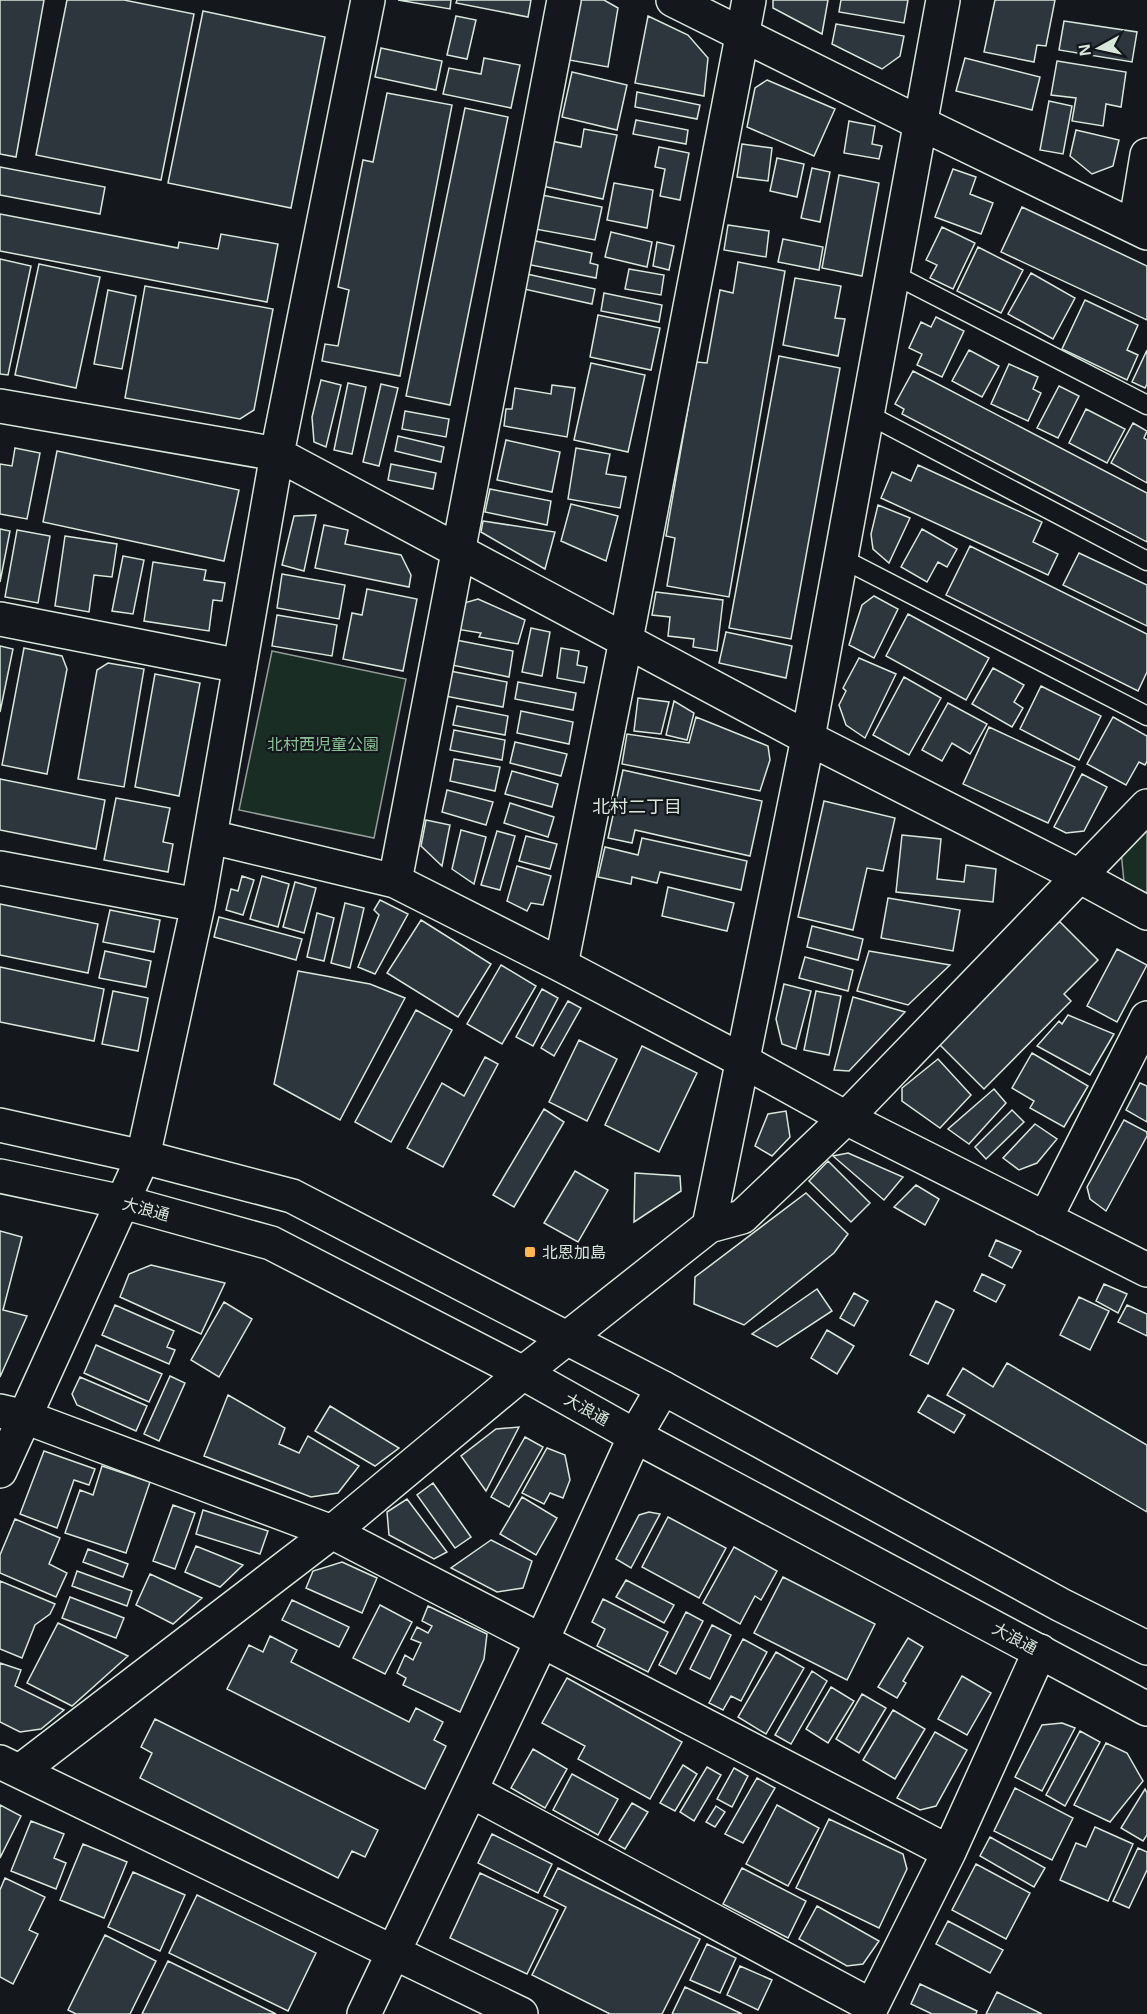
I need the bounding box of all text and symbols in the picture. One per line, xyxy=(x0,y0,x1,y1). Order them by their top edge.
north arrow xyxy=(1069,18,1129,78)
text: N xyxy=(1075,43,1094,57)
park label: 北村西児童公園 xyxy=(267,736,379,753)
district label: 北村二丁目 xyxy=(592,797,682,817)
street label: 大浪通 xyxy=(120,1195,171,1224)
place label: 北恩加島 xyxy=(542,1244,606,1261)
marker: 北恩加島 xyxy=(523,1245,537,1259)
street label: 大浪通 xyxy=(562,1390,612,1429)
street label: 大浪通 xyxy=(990,1620,1040,1657)

